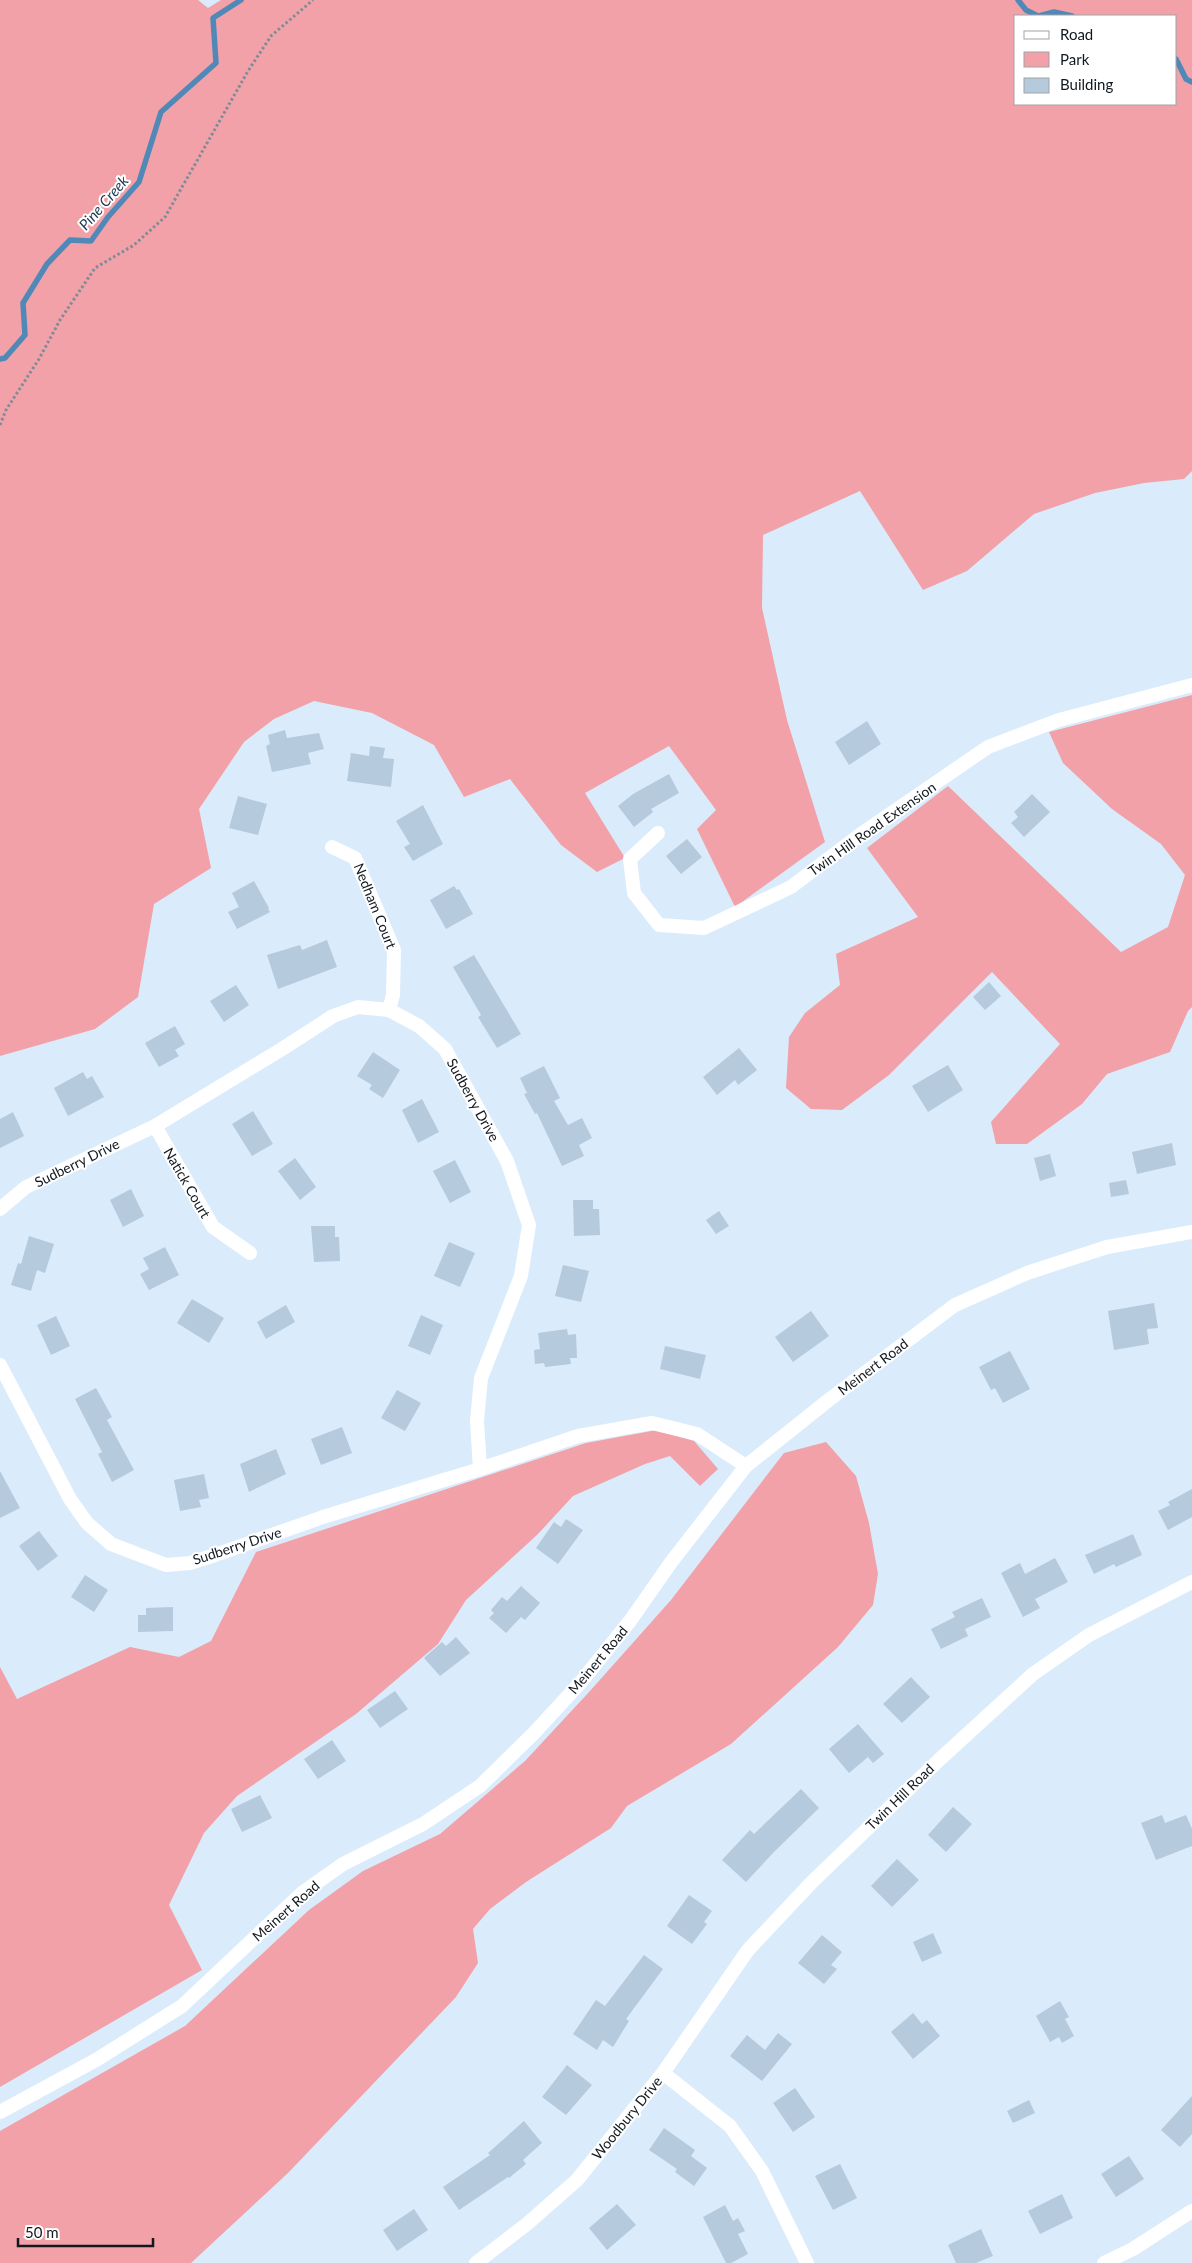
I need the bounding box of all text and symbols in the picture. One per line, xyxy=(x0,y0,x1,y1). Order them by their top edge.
legend xyxy=(1014,15,1177,105)
text: Road xyxy=(1060,25,1093,43)
text: Park xyxy=(1060,50,1090,68)
text: Building xyxy=(1060,75,1113,93)
water label: Pine Creek xyxy=(75,171,132,233)
street label: Twin Hill Road Extension xyxy=(805,778,939,879)
street label: Nedham Court xyxy=(351,861,400,951)
street label: Sudberry Drive xyxy=(444,1055,503,1144)
street label: Sudberry Drive xyxy=(32,1135,122,1190)
street label: Natick Court xyxy=(160,1145,214,1221)
street label: Meinert Road xyxy=(834,1335,911,1399)
street label: Sudberry Drive xyxy=(190,1523,283,1568)
street label: Meinert Road xyxy=(564,1622,631,1697)
street label: Twin Hill Road xyxy=(862,1760,937,1833)
street label: Meinert Road xyxy=(249,1877,323,1944)
street label: Woodbury Drive xyxy=(588,2073,665,2163)
scale bar xyxy=(18,2216,152,2248)
text: 50 m xyxy=(25,2223,59,2241)

